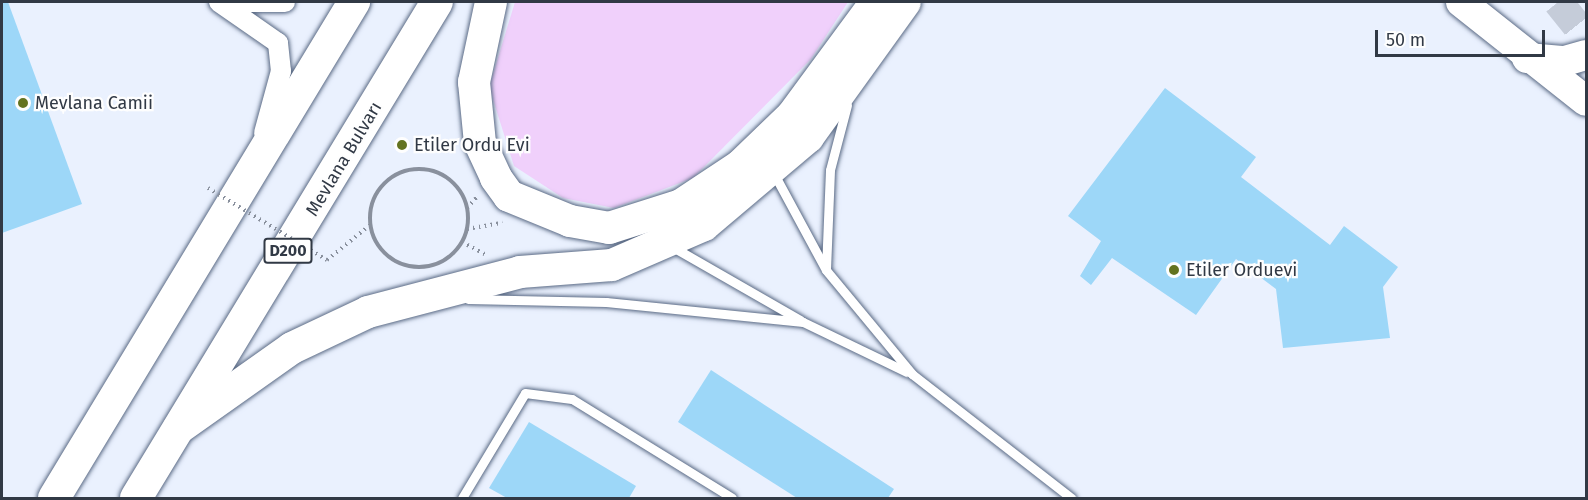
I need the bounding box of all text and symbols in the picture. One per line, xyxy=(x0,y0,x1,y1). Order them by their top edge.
scale bar xyxy=(1378,18,1548,56)
text: 50 m xyxy=(1386,29,1425,51)
place label: Mevlana Camii xyxy=(35,92,153,114)
marker: Mevlana Camii xyxy=(16,96,30,110)
street label: Mevlana Bulvarı xyxy=(301,98,387,220)
place label: Etiler Ordu Evi xyxy=(414,134,530,156)
marker: Etiler Ordu Evi xyxy=(395,138,409,152)
road number: D200 xyxy=(262,238,314,264)
place label: Etiler Orduevi xyxy=(1186,259,1297,281)
marker: Etiler Orduevi xyxy=(1167,263,1181,277)

